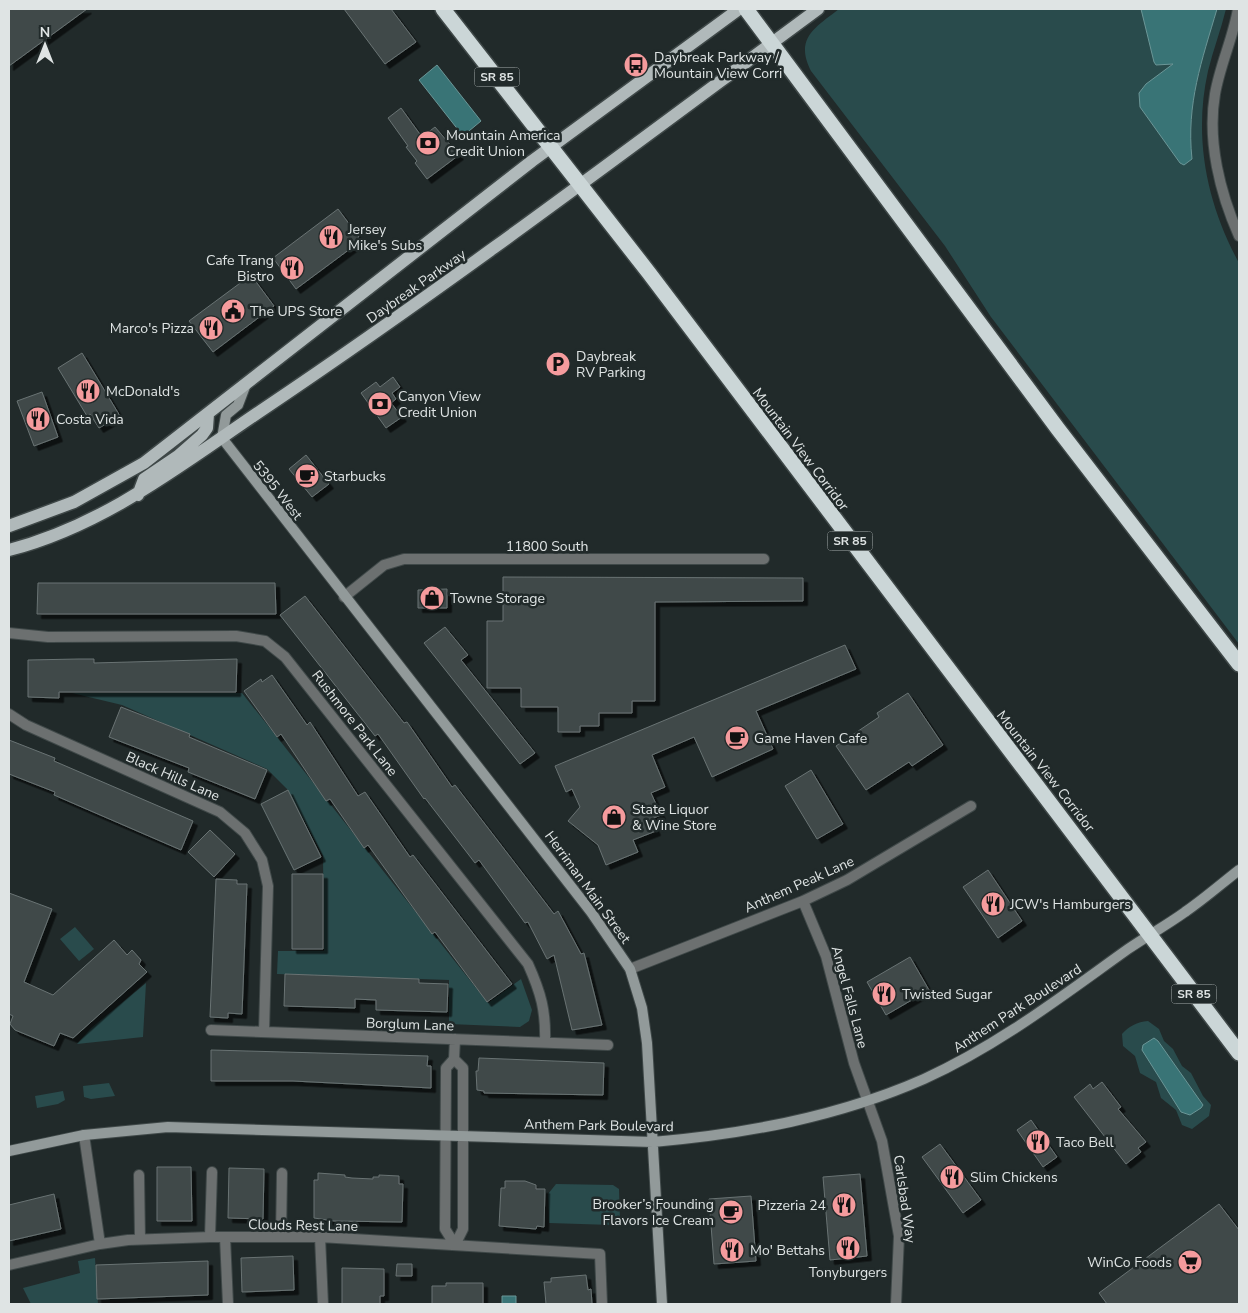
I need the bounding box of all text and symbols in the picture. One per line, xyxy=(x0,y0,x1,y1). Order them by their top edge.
north arrow xyxy=(20,20,70,70)
text: N xyxy=(40,23,50,42)
place label: Daybreak Parkway / Mountain View Corri xyxy=(654,48,782,83)
bus stop icon: Daybreak Parkway / Mountain View Corri xyxy=(623,52,649,78)
road number: SR 85 xyxy=(474,68,520,86)
place label: Mountain America Credit Union xyxy=(446,126,560,161)
bank icon: Mountain America Credit Union xyxy=(415,130,441,156)
place label: Jersey Mike's Subs xyxy=(347,220,423,255)
restaurant icon: Jersey Mike's Subs xyxy=(318,224,344,250)
street label: Daybreak Parkway xyxy=(363,245,470,328)
place label: Cafe Trang Bistro xyxy=(206,251,274,286)
restaurant icon: Cafe Trang Bistro xyxy=(279,255,305,281)
public building icon: The UPS Store xyxy=(220,298,246,324)
place label: The UPS Store xyxy=(250,302,342,321)
restaurant icon: Marco's Pizza xyxy=(198,315,224,341)
place label: Marco's Pizza xyxy=(110,319,194,338)
place label: Daybreak RV Parking xyxy=(576,347,646,382)
parking icon: Daybreak RV Parking xyxy=(545,351,571,377)
restaurant icon: McDonald's xyxy=(75,378,101,404)
place label: McDonald's xyxy=(106,382,180,401)
street label: Mountain View Corridor xyxy=(748,384,853,515)
place label: Canyon View Credit Union xyxy=(398,387,481,422)
bank icon: Canyon View Credit Union xyxy=(367,391,393,417)
restaurant icon: Costa Vida xyxy=(25,406,51,432)
place label: Costa Vida xyxy=(56,410,124,429)
street label: 5395 West xyxy=(248,457,307,524)
cafe icon: Starbucks xyxy=(294,463,320,489)
place label: Starbucks xyxy=(324,467,386,486)
road number: SR 85 xyxy=(828,532,872,550)
street label: 11800 South xyxy=(506,537,588,556)
shop icon: Towne Storage xyxy=(419,585,445,611)
place label: Towne Storage xyxy=(450,589,545,608)
street label: Rushmore Park Lane xyxy=(307,666,402,780)
street label: Mountain View Corridor xyxy=(992,707,1099,836)
cafe icon: Game Haven Cafe xyxy=(724,725,750,751)
place label: Game Haven Cafe xyxy=(754,729,867,748)
street label: Black Hills Lane xyxy=(123,747,223,806)
place label: State Liquor & Wine Store xyxy=(632,800,717,835)
shop icon: State Liquor & Wine Store xyxy=(601,804,627,830)
street label: Herriman Main Street xyxy=(540,827,635,947)
street label: Anthem Peak Lane xyxy=(741,852,857,917)
restaurant icon: JCW's Hamburgers xyxy=(980,891,1006,917)
place label: JCW's Hamburgers xyxy=(1009,895,1131,914)
street label: Angel Falls Lane xyxy=(827,944,872,1050)
street label: Anthem Park Boulevard xyxy=(949,960,1085,1057)
restaurant icon: Twisted Sugar xyxy=(871,981,897,1007)
road number: SR 85 xyxy=(1172,984,1216,1004)
place label: Twisted Sugar xyxy=(902,985,992,1004)
street label: Borglum Lane xyxy=(365,1013,454,1036)
street label: Anthem Park Boulevard xyxy=(524,1115,674,1136)
restaurant icon: Taco Bell xyxy=(1025,1129,1051,1155)
place label: Taco Bell xyxy=(1056,1133,1115,1152)
street label: Carlsbad Way xyxy=(889,1154,920,1245)
restaurant icon: Slim Chickens xyxy=(939,1164,965,1190)
place label: Slim Chickens xyxy=(970,1168,1058,1187)
restaurant icon: Pizzeria 24 xyxy=(831,1192,857,1218)
place label: Brooker’s Founding Flavors Ice Cream xyxy=(593,1195,714,1230)
place label: Pizzeria 24 xyxy=(758,1196,826,1215)
cafe icon: Brooker’s Founding Flavors Ice Cream xyxy=(718,1199,744,1225)
street label: Clouds Rest Lane xyxy=(248,1215,358,1236)
restaurant icon: Tonyburgers xyxy=(835,1235,861,1261)
restaurant icon: Mo' Bettahs xyxy=(719,1237,745,1263)
place label: Mo' Bettahs xyxy=(750,1241,825,1260)
supermarket icon: WinCo Foods xyxy=(1177,1249,1203,1275)
place label: WinCo Foods xyxy=(1087,1253,1172,1272)
place label: Tonyburgers xyxy=(809,1263,888,1282)

